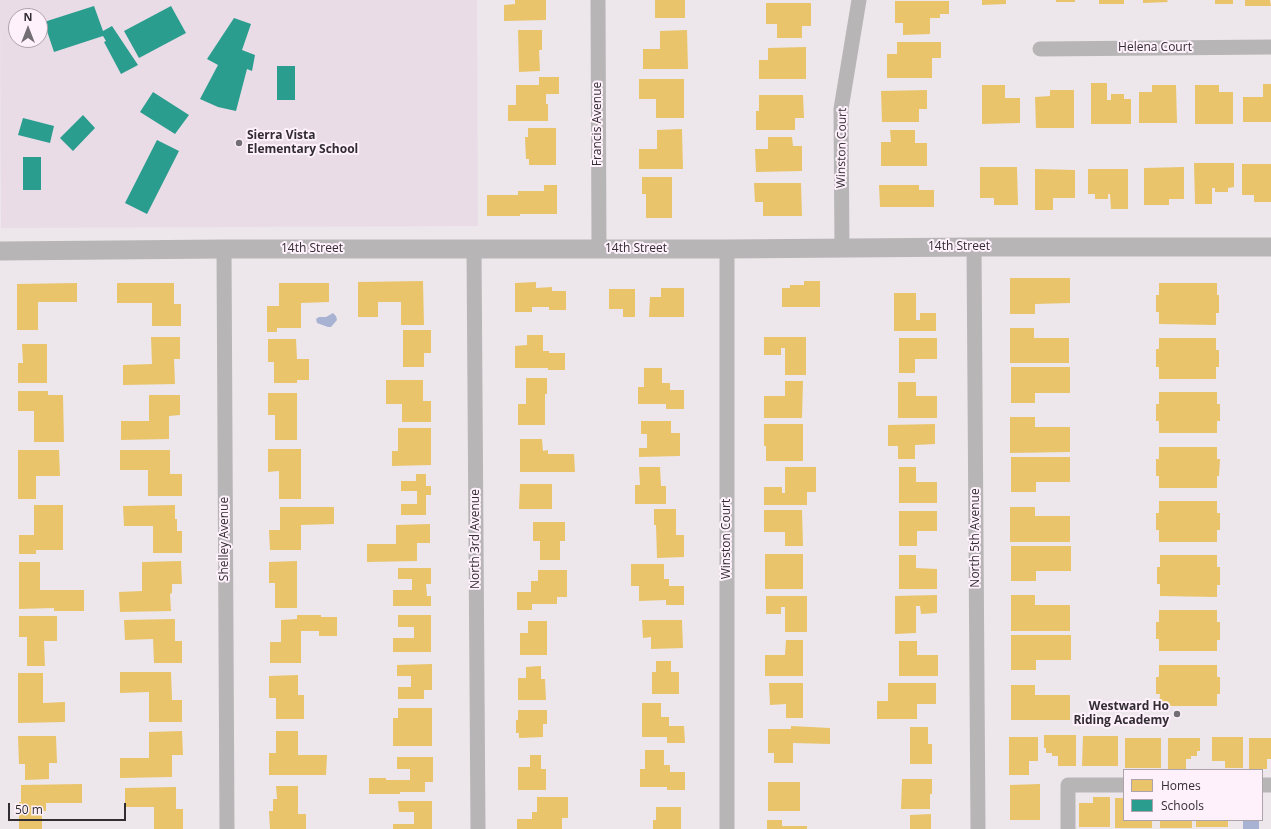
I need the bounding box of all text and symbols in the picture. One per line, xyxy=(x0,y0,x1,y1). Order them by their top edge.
north arrow xyxy=(8,8,48,48)
text: N xyxy=(24,9,32,24)
street label: Helena Court xyxy=(1118,41,1192,55)
street label: Francis Avenue xyxy=(591,82,605,166)
street label: Winston Court xyxy=(834,108,850,188)
place label: Sierra Vista Elementary School xyxy=(247,129,358,157)
marker: Sierra Vista Elementary School xyxy=(234,138,244,148)
street label: 14th Street xyxy=(928,240,990,254)
street label: 14th Street xyxy=(281,242,343,256)
street label: 14th Street xyxy=(605,242,667,256)
street label: North 5th Avenue xyxy=(969,488,983,588)
street label: North 3rd Avenue xyxy=(469,489,483,589)
street label: Shelley Avenue xyxy=(218,497,232,581)
street label: Winston Court xyxy=(720,499,734,579)
place label: Westward Ho Riding Academy xyxy=(1073,700,1169,728)
marker: Westward Ho Riding Academy xyxy=(1172,709,1182,719)
legend xyxy=(1123,769,1263,821)
text: Homes xyxy=(1161,777,1201,794)
scale bar xyxy=(10,795,128,821)
text: Schools xyxy=(1161,797,1204,814)
text: 50 m xyxy=(15,801,43,818)

